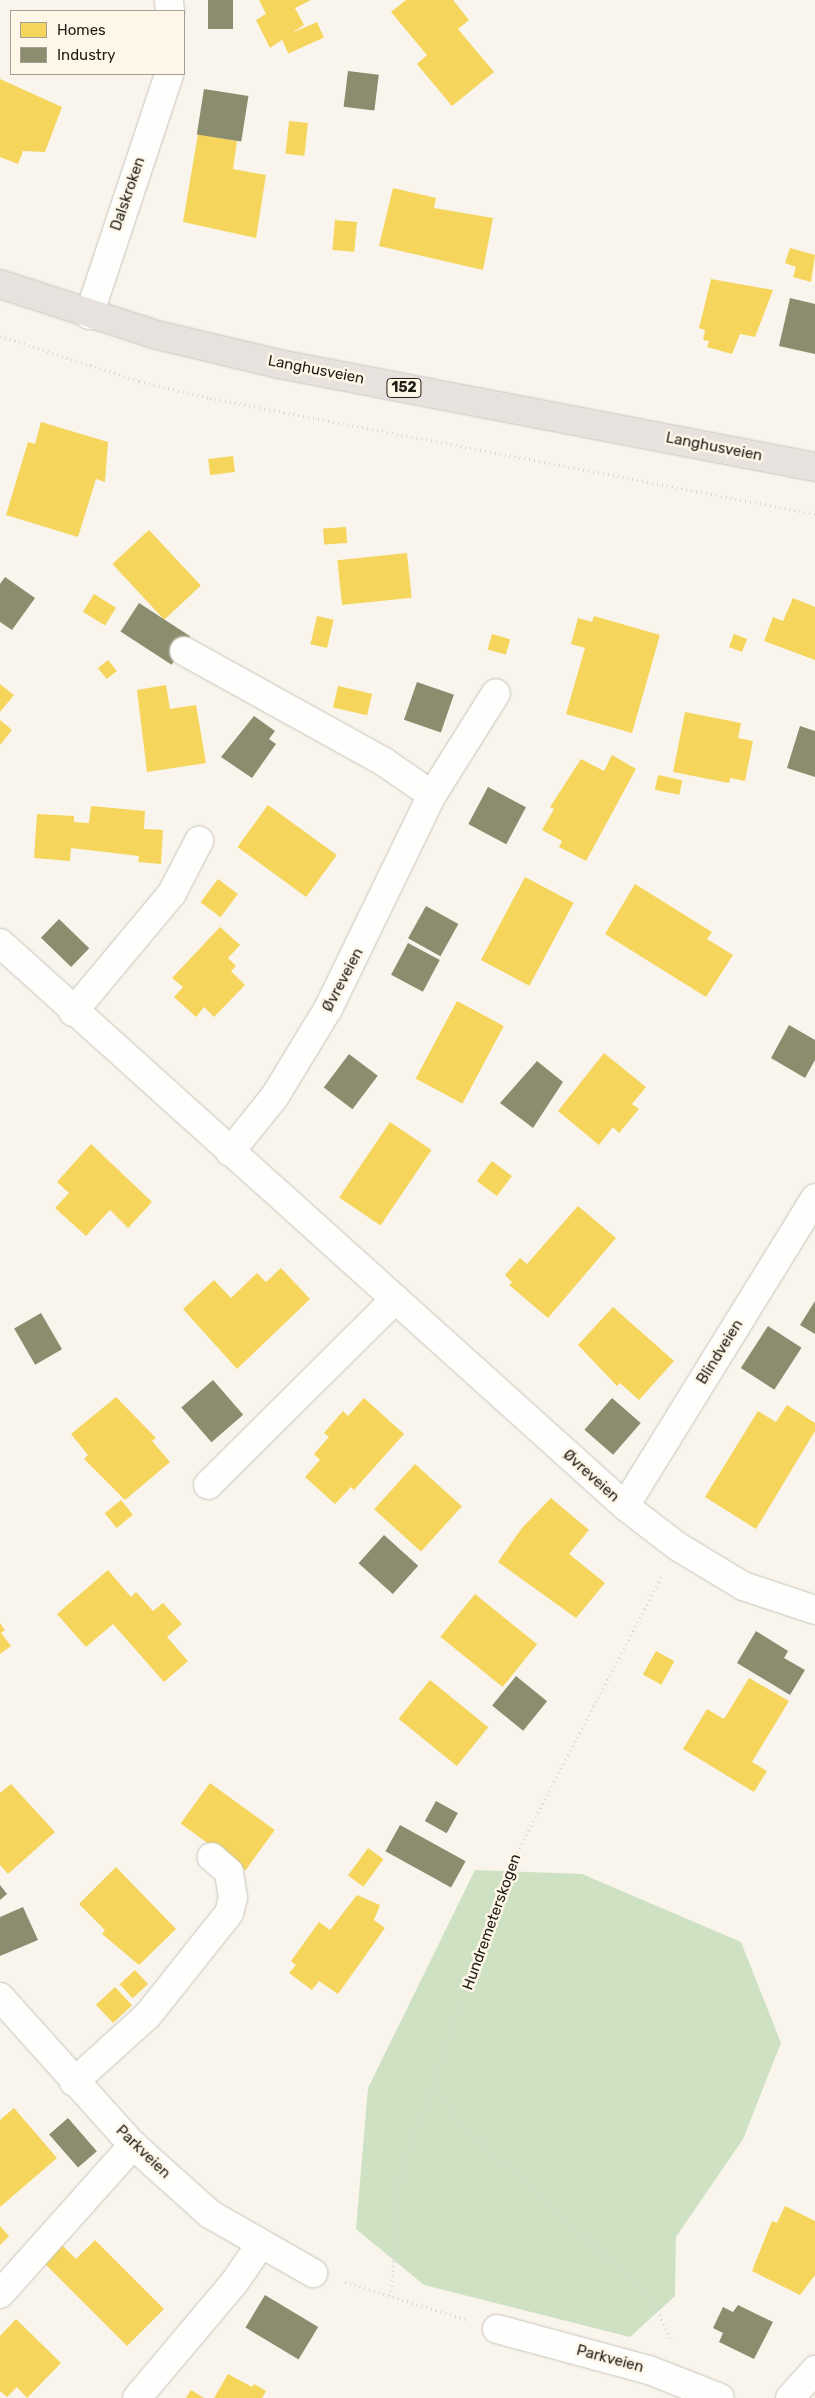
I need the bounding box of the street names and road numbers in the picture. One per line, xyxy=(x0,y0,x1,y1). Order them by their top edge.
street label: Dalskroken xyxy=(107,155,149,233)
street label: Langhusveien xyxy=(266,352,366,388)
road number: 152 xyxy=(385,376,423,399)
street label: Langhusveien xyxy=(664,429,764,465)
street label: Øvreveien xyxy=(319,945,367,1015)
street label: Blindveien xyxy=(693,1316,747,1388)
street label: Øvreveien xyxy=(559,1446,623,1506)
street label: Hundremeterskogen xyxy=(459,1852,525,1992)
street label: Parkveien xyxy=(112,2122,174,2182)
street label: Parkveien xyxy=(574,2341,646,2377)

